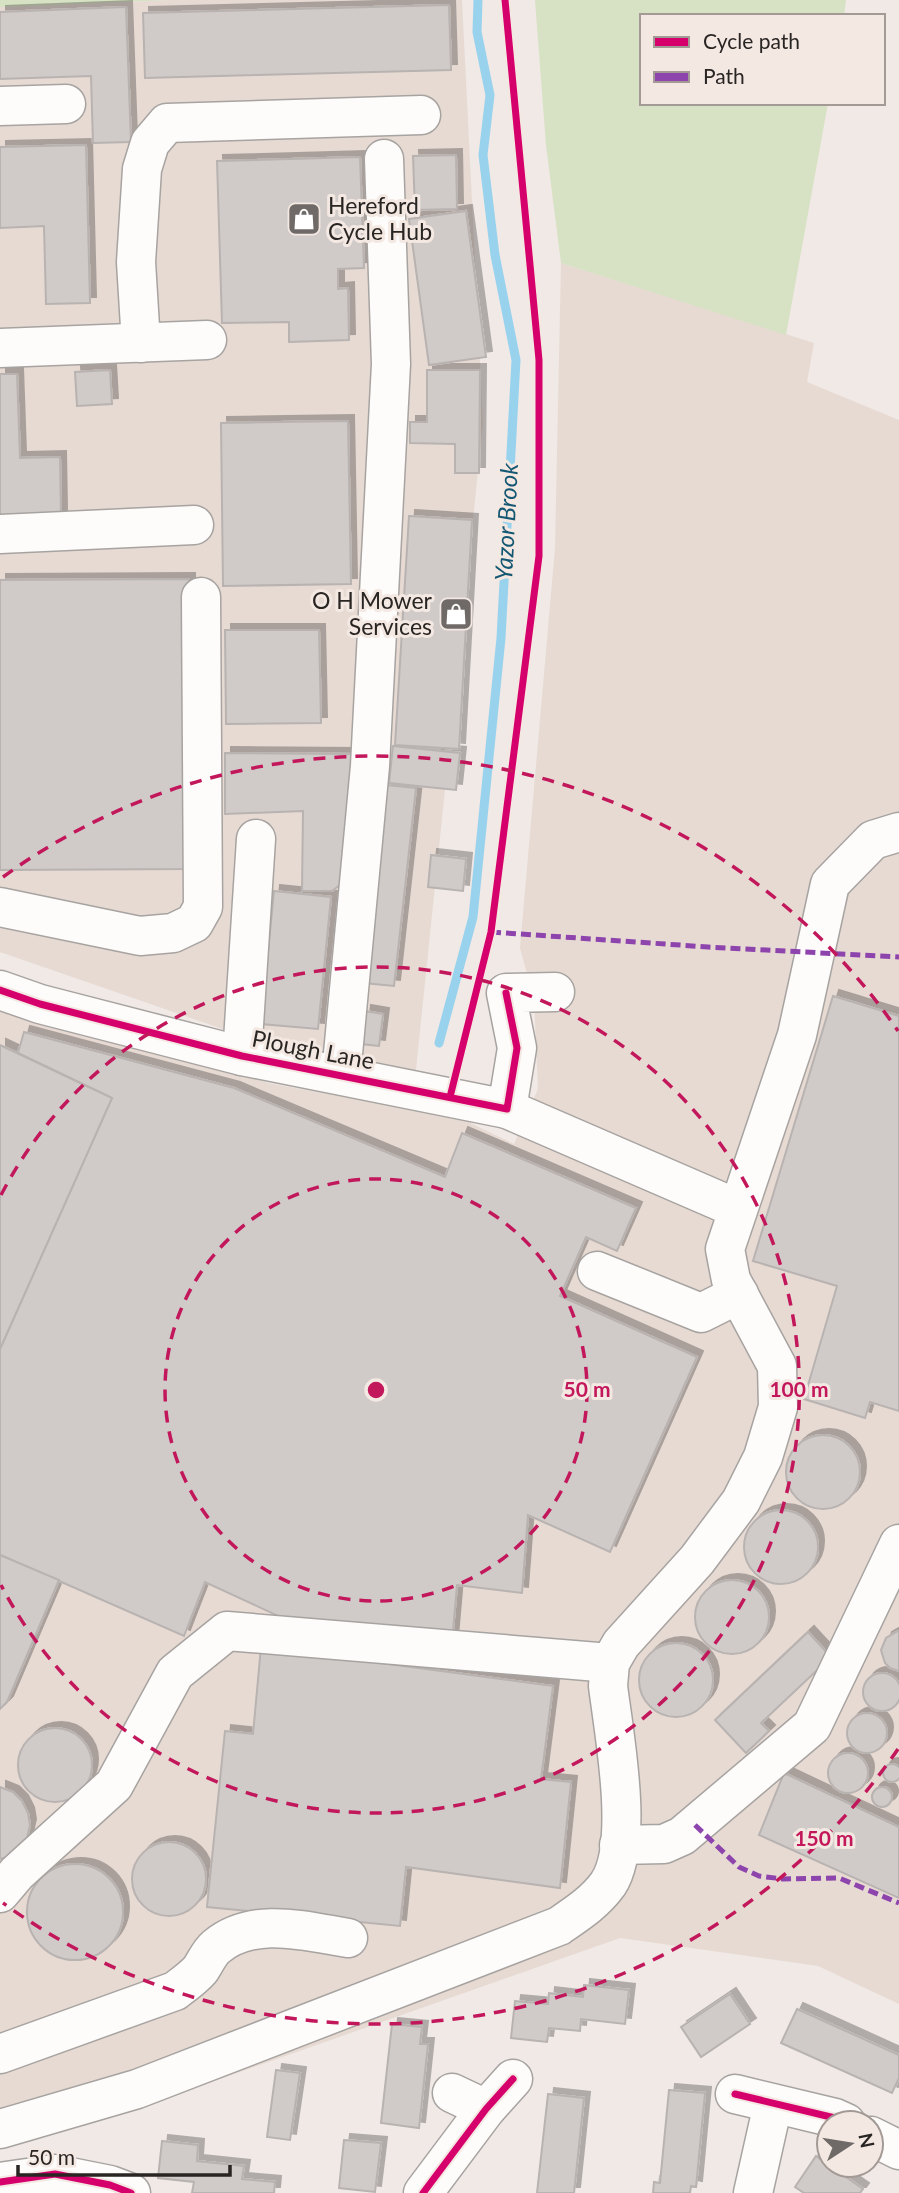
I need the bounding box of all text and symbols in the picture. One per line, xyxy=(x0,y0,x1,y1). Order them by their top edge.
legend xyxy=(640,14,885,105)
text: Cycle path xyxy=(703,28,800,53)
text: Path xyxy=(703,63,745,88)
place label: Hereford Cycle Hub xyxy=(328,191,432,245)
shop icon: Hereford Cycle Hub xyxy=(285,200,323,238)
water label: Yazor Brook xyxy=(488,462,523,581)
place label: O H Mower Services xyxy=(312,586,433,640)
shop icon: O H Mower Services xyxy=(437,595,475,633)
street label: Plough Lane xyxy=(250,1023,377,1075)
text: 50 m xyxy=(563,1376,611,1401)
text: 100 m xyxy=(769,1376,829,1401)
centre of rings xyxy=(364,1378,388,1402)
text: 150 m xyxy=(794,1825,854,1850)
north arrow xyxy=(815,2109,885,2179)
text: N xyxy=(854,2131,880,2150)
scale bar xyxy=(18,2134,229,2178)
text: 50 m xyxy=(28,2144,75,2169)

